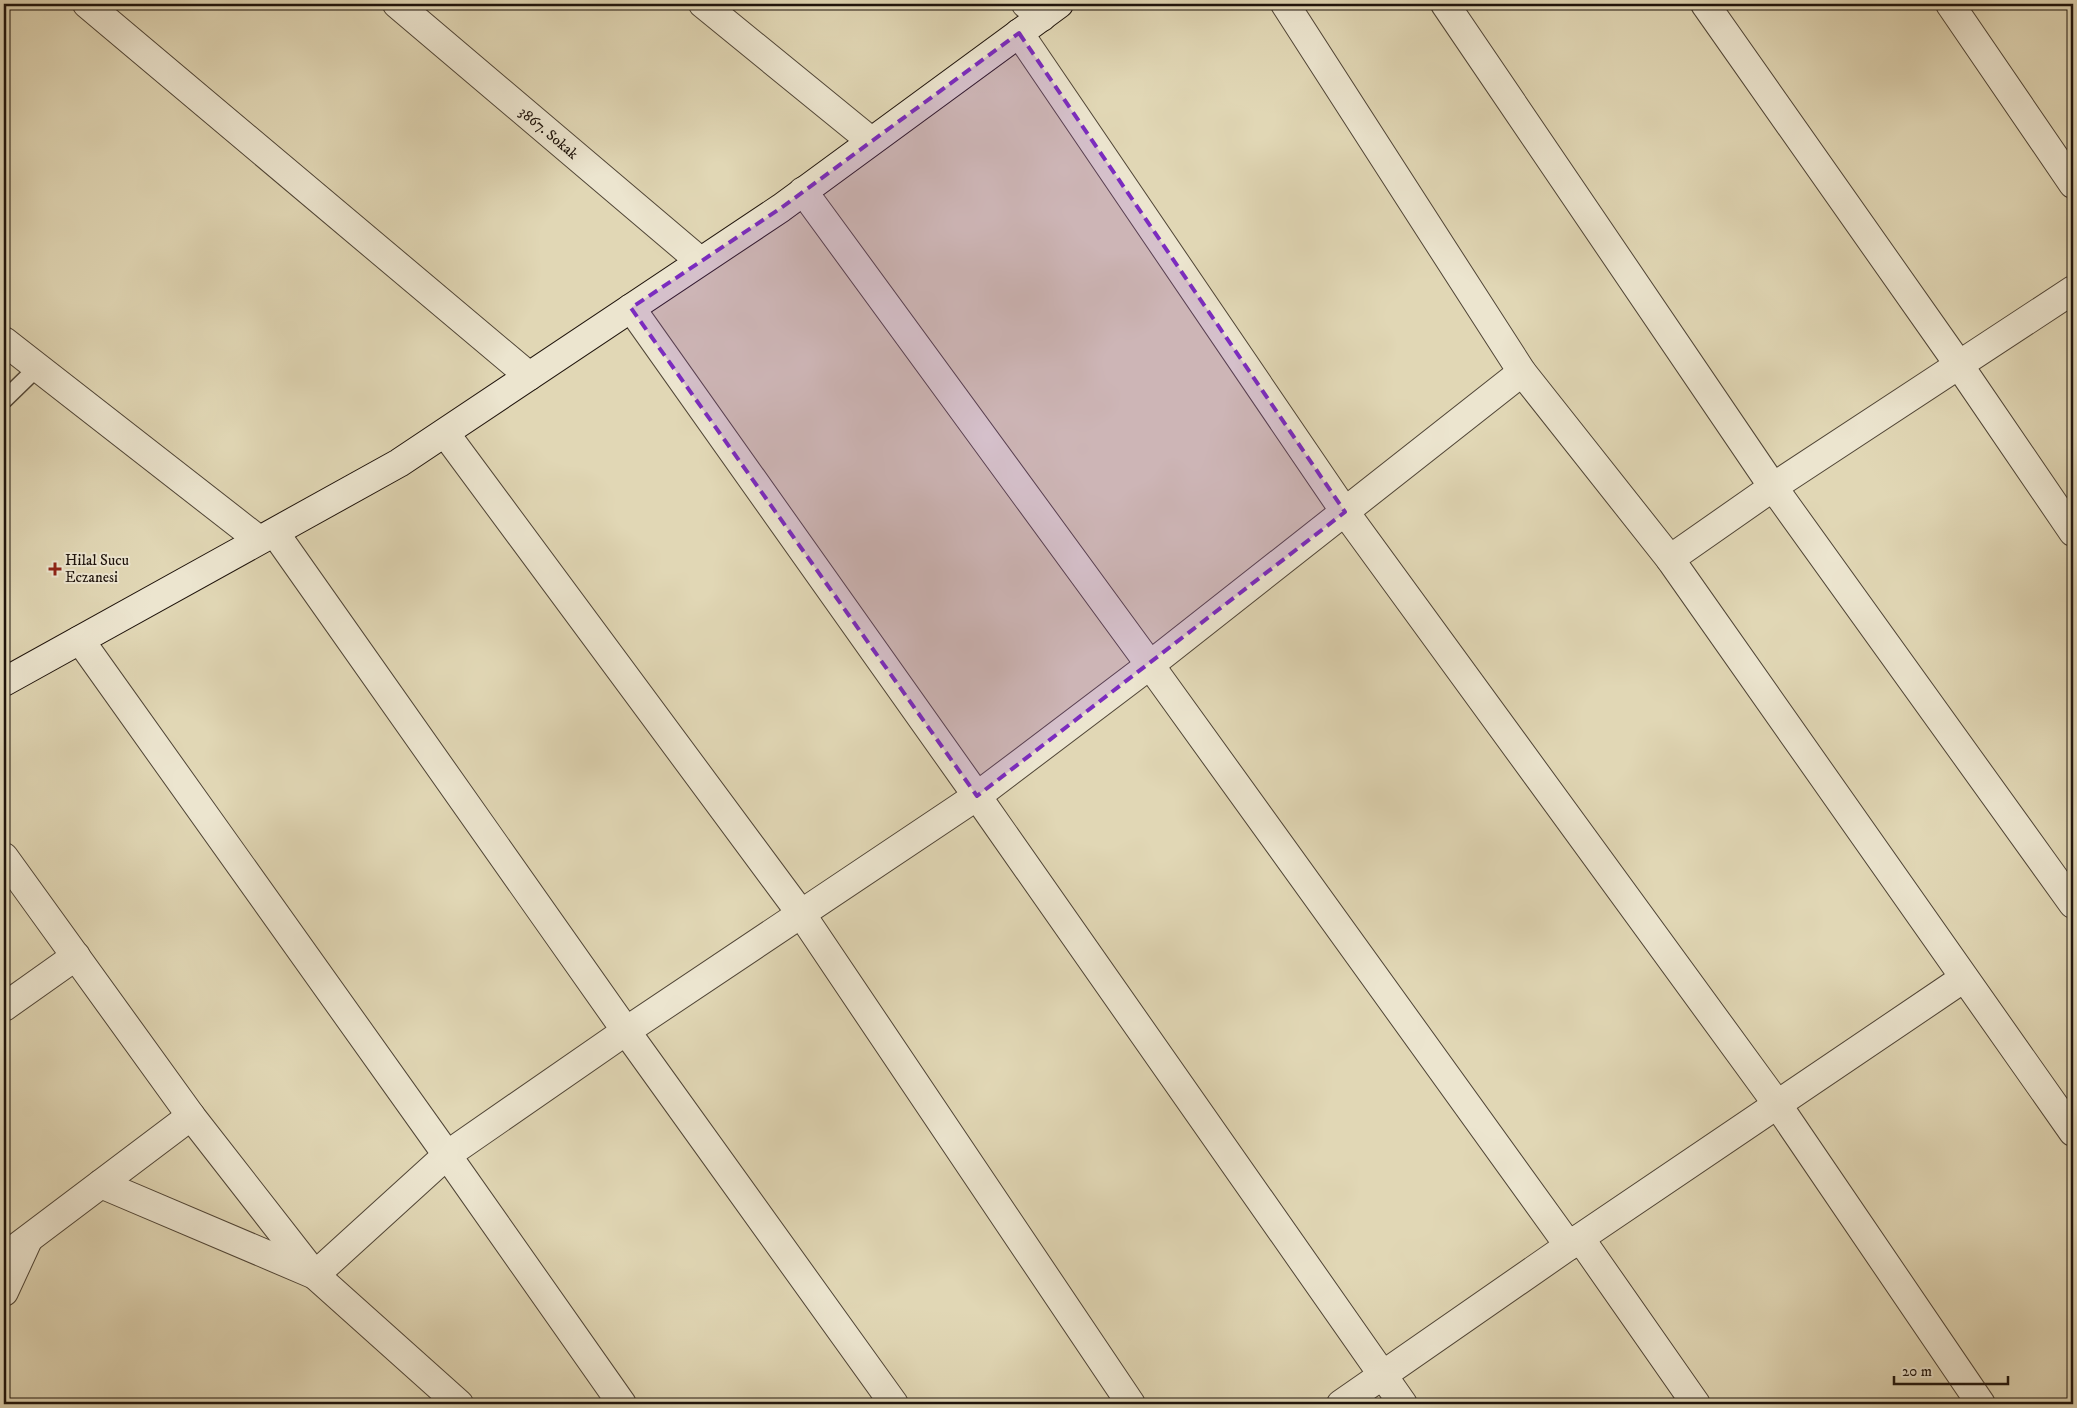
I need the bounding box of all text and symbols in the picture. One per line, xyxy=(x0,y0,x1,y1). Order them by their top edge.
street label: 3867. Sokak xyxy=(515,103,582,164)
place label: Hilal Sucu Eczanesi xyxy=(65,551,129,587)
marker: Hilal Sucu Eczanesi xyxy=(49,563,61,575)
scale bar xyxy=(1894,1353,2008,1385)
text: 20 m xyxy=(1902,1362,1932,1381)

